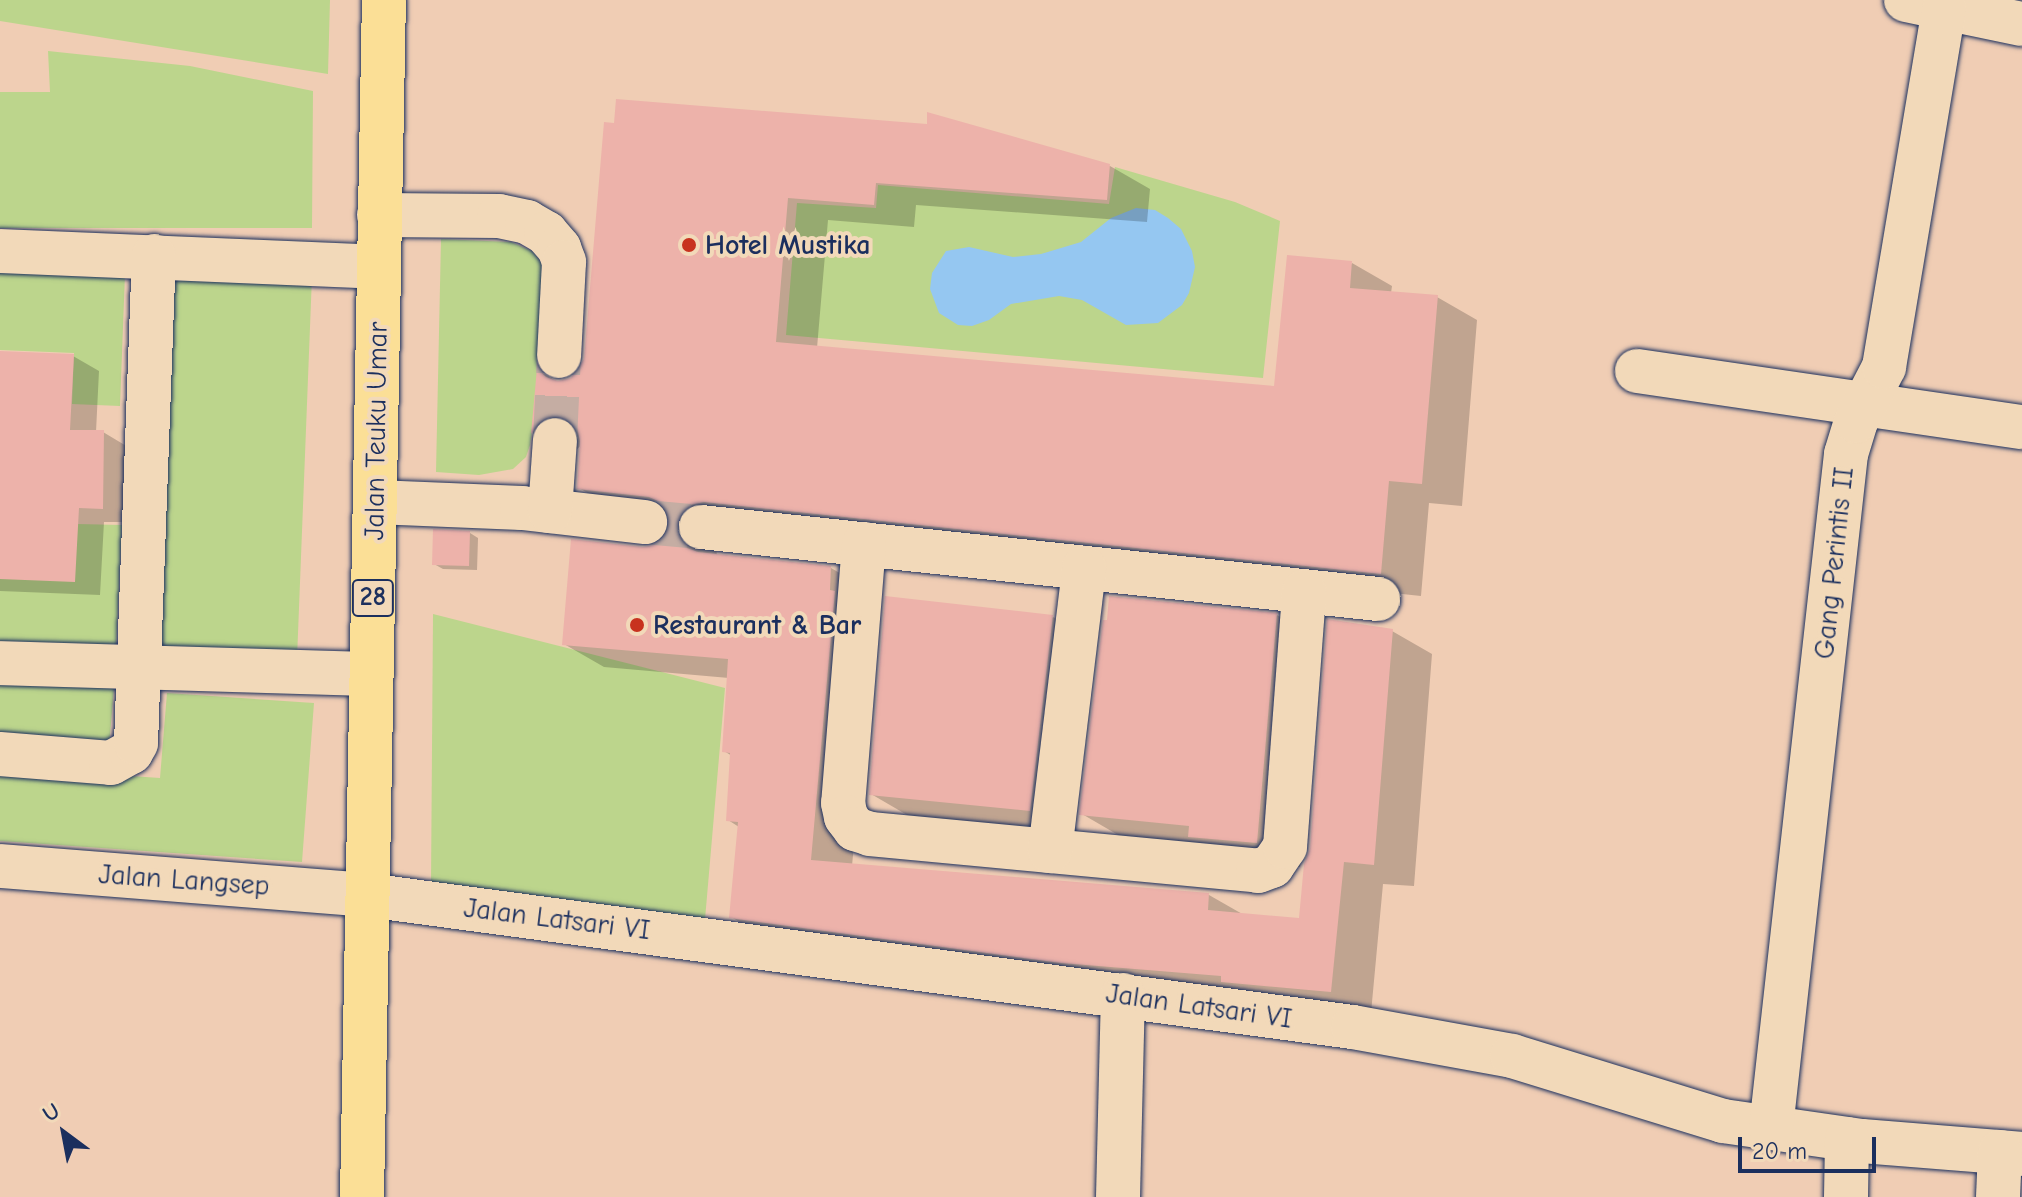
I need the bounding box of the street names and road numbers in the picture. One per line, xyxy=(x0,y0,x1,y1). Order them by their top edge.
street label: Jalan Teuku Umar xyxy=(357,321,395,541)
street label: Gang Perintis II xyxy=(1807,465,1861,661)
road number: 28 xyxy=(351,576,395,620)
street label: Jalan Langsep xyxy=(97,857,271,903)
street label: Jalan Latsari VI xyxy=(462,891,652,947)
street label: Jalan Latsari VI xyxy=(1104,976,1294,1036)

